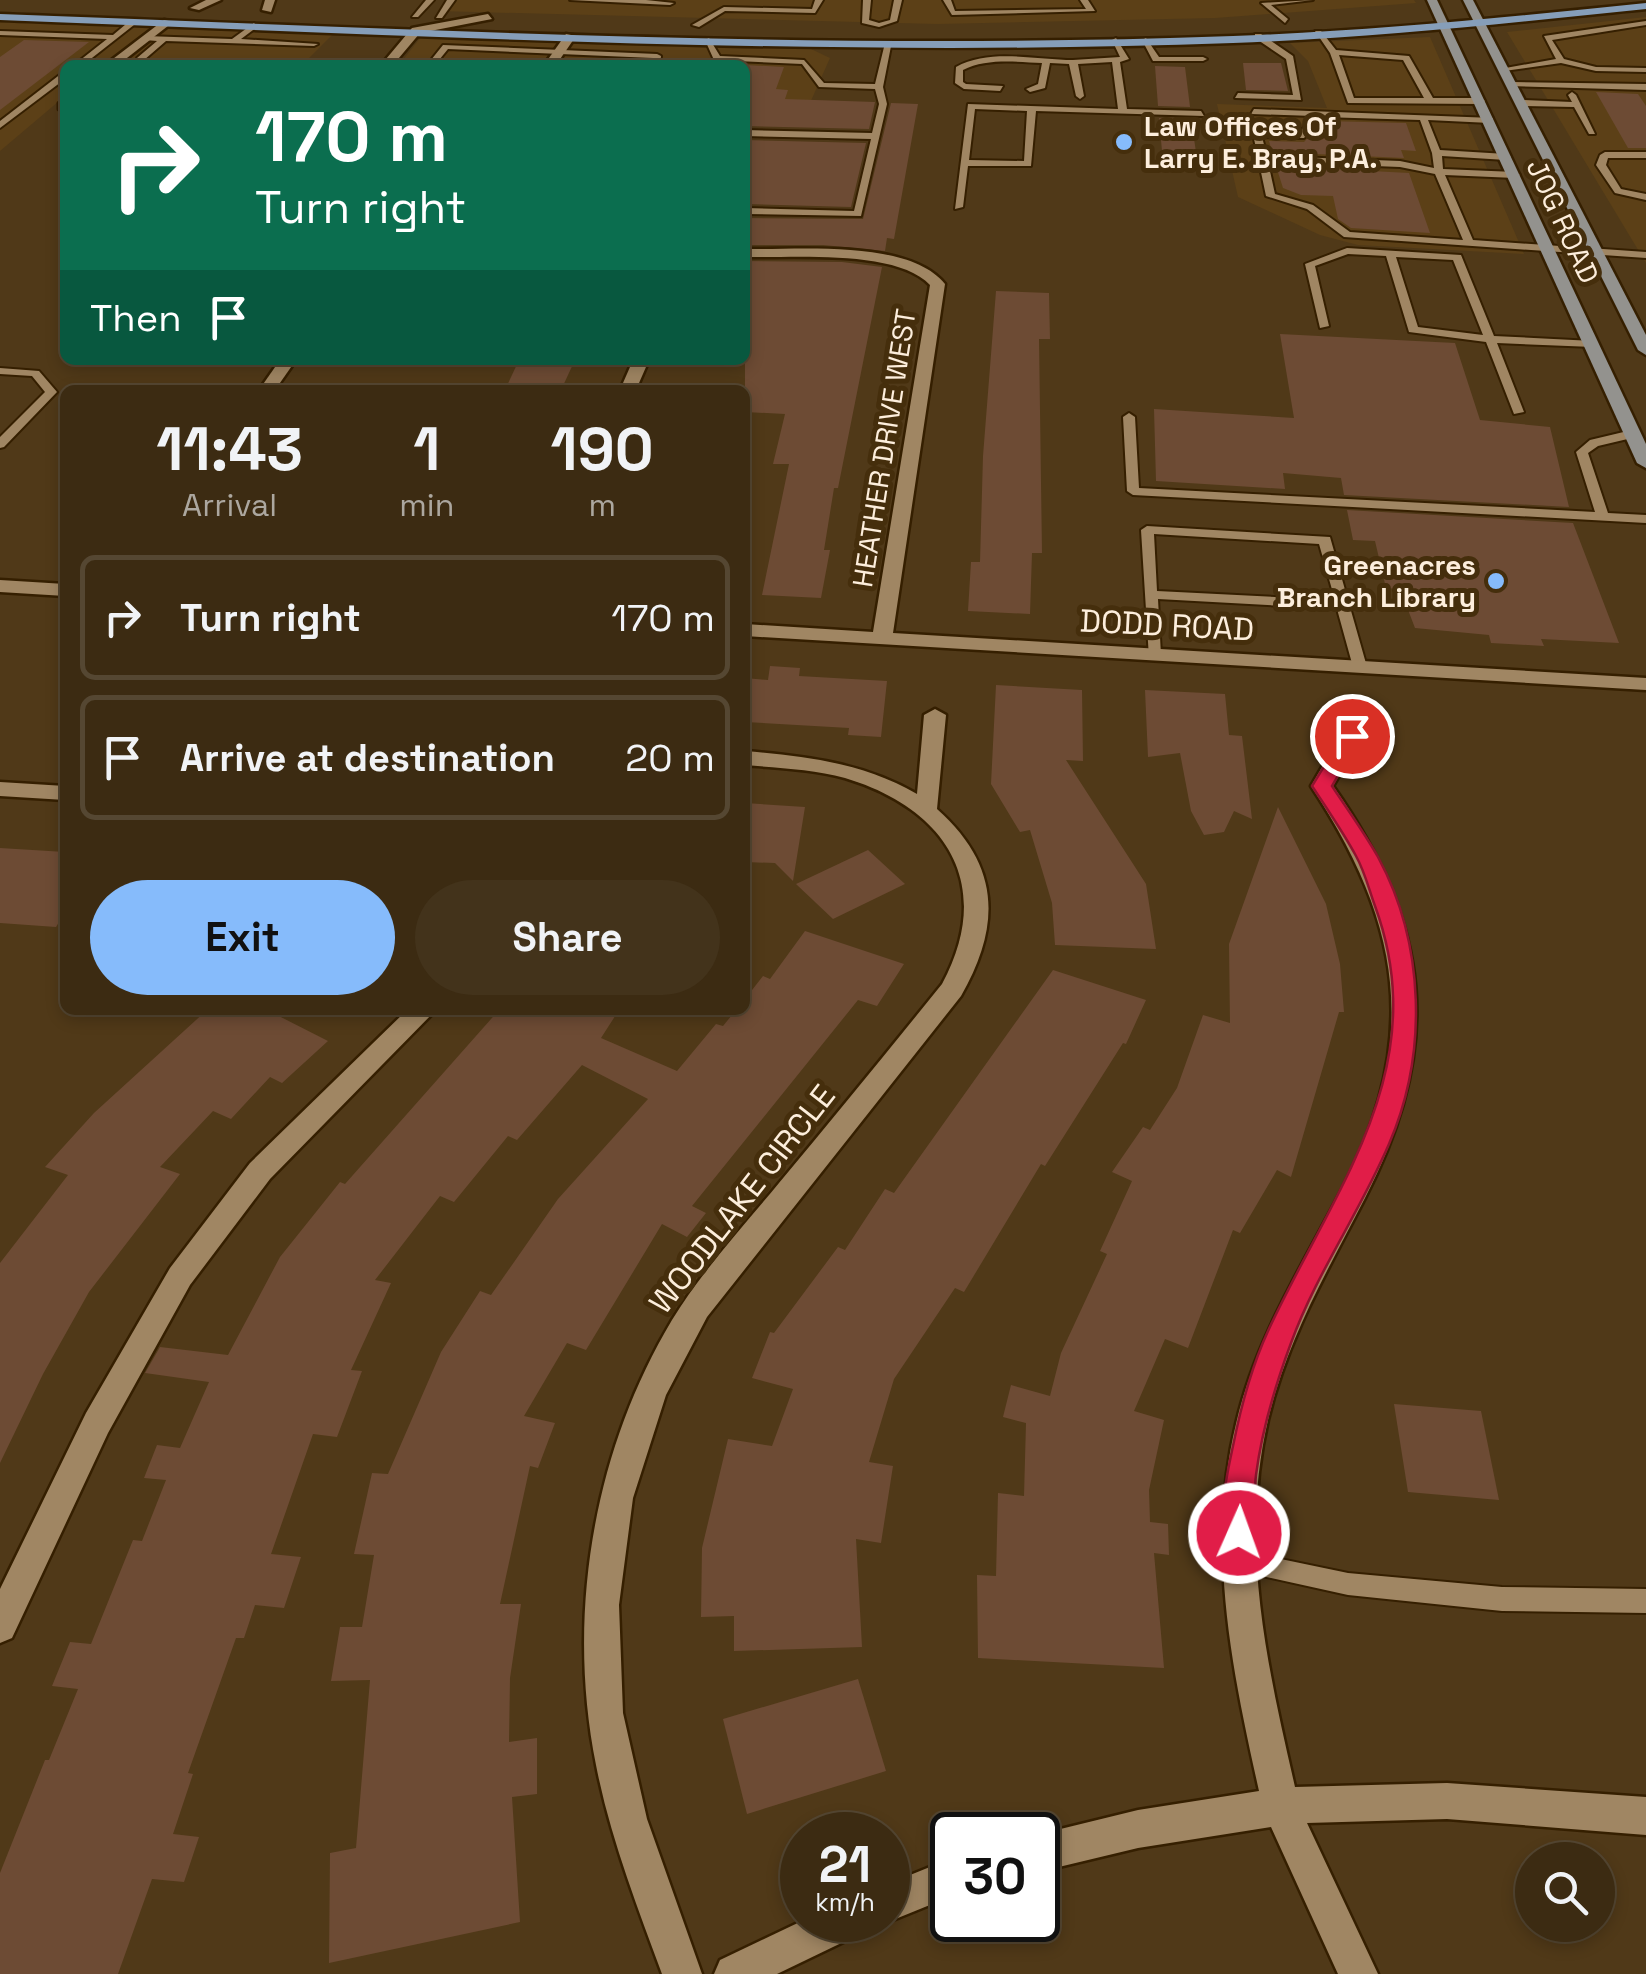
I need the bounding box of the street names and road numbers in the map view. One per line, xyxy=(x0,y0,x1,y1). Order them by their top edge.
street label: JOG ROAD xyxy=(1519,153,1607,289)
street label: HEATHER DRIVE WEST xyxy=(844,306,924,590)
street label: DODD ROAD xyxy=(1079,600,1255,650)
street label: WOODLAKE CIRCLE xyxy=(640,1077,844,1321)

